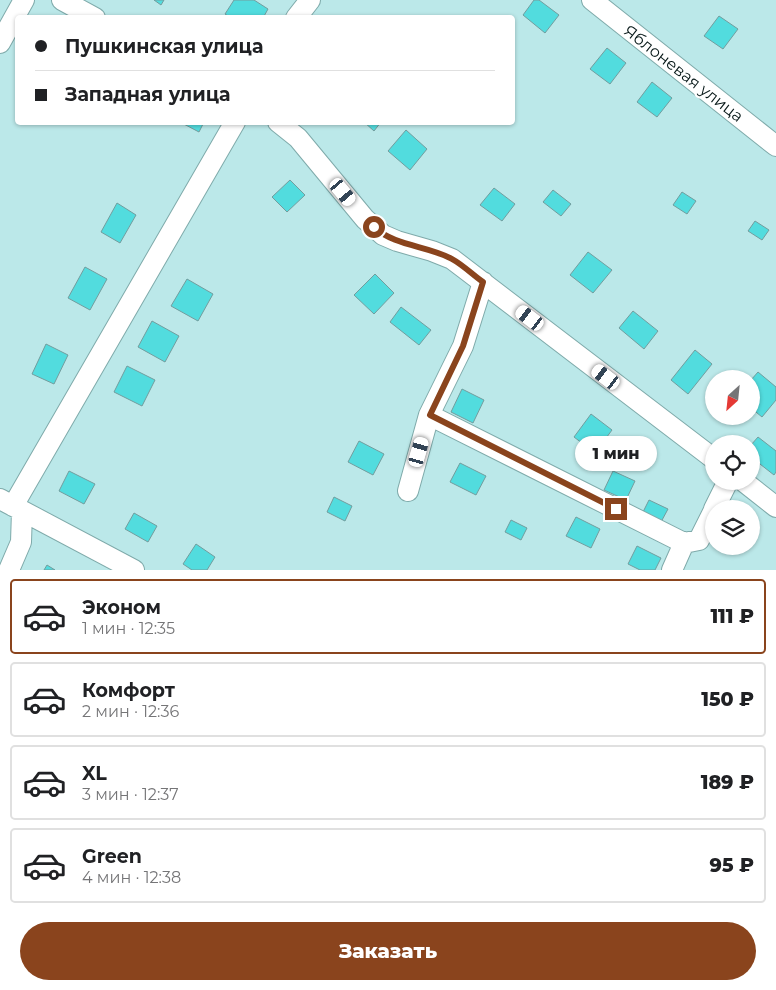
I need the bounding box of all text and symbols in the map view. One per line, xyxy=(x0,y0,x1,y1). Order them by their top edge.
street label: Яблоневая улица xyxy=(620,21,747,126)
text: Пушкинская улица xyxy=(65,35,263,58)
text: Западная улица xyxy=(65,83,231,106)
car xyxy=(327,176,358,208)
route start xyxy=(363,216,385,238)
car xyxy=(513,303,546,333)
car xyxy=(589,362,622,392)
north arrow xyxy=(705,370,760,425)
map controls xyxy=(705,370,760,555)
button: locate xyxy=(705,435,760,490)
car xyxy=(407,436,430,468)
callout: 1 мин xyxy=(575,436,657,472)
text: 1 мин xyxy=(592,444,640,463)
route end xyxy=(605,498,627,520)
button: layers xyxy=(705,500,760,555)
icon: car xyxy=(22,594,67,639)
text: Эконом xyxy=(82,596,161,619)
text: 111 ₽ xyxy=(710,605,754,628)
text: 1 мин · 12:35 xyxy=(82,619,175,638)
icon: car xyxy=(22,677,67,722)
text: Комфорт xyxy=(82,679,175,702)
text: 150 ₽ xyxy=(701,688,754,711)
text: 2 мин · 12:36 xyxy=(82,702,179,721)
icon: car xyxy=(22,760,67,805)
text: XL xyxy=(82,762,107,785)
text: 189 ₽ xyxy=(701,771,754,794)
text: 3 мин · 12:37 xyxy=(82,785,179,804)
icon: car xyxy=(22,843,67,888)
text: Green xyxy=(82,845,142,868)
text: 95 ₽ xyxy=(710,854,754,877)
text: 4 мин · 12:38 xyxy=(82,868,181,887)
button: Заказать xyxy=(20,922,756,980)

